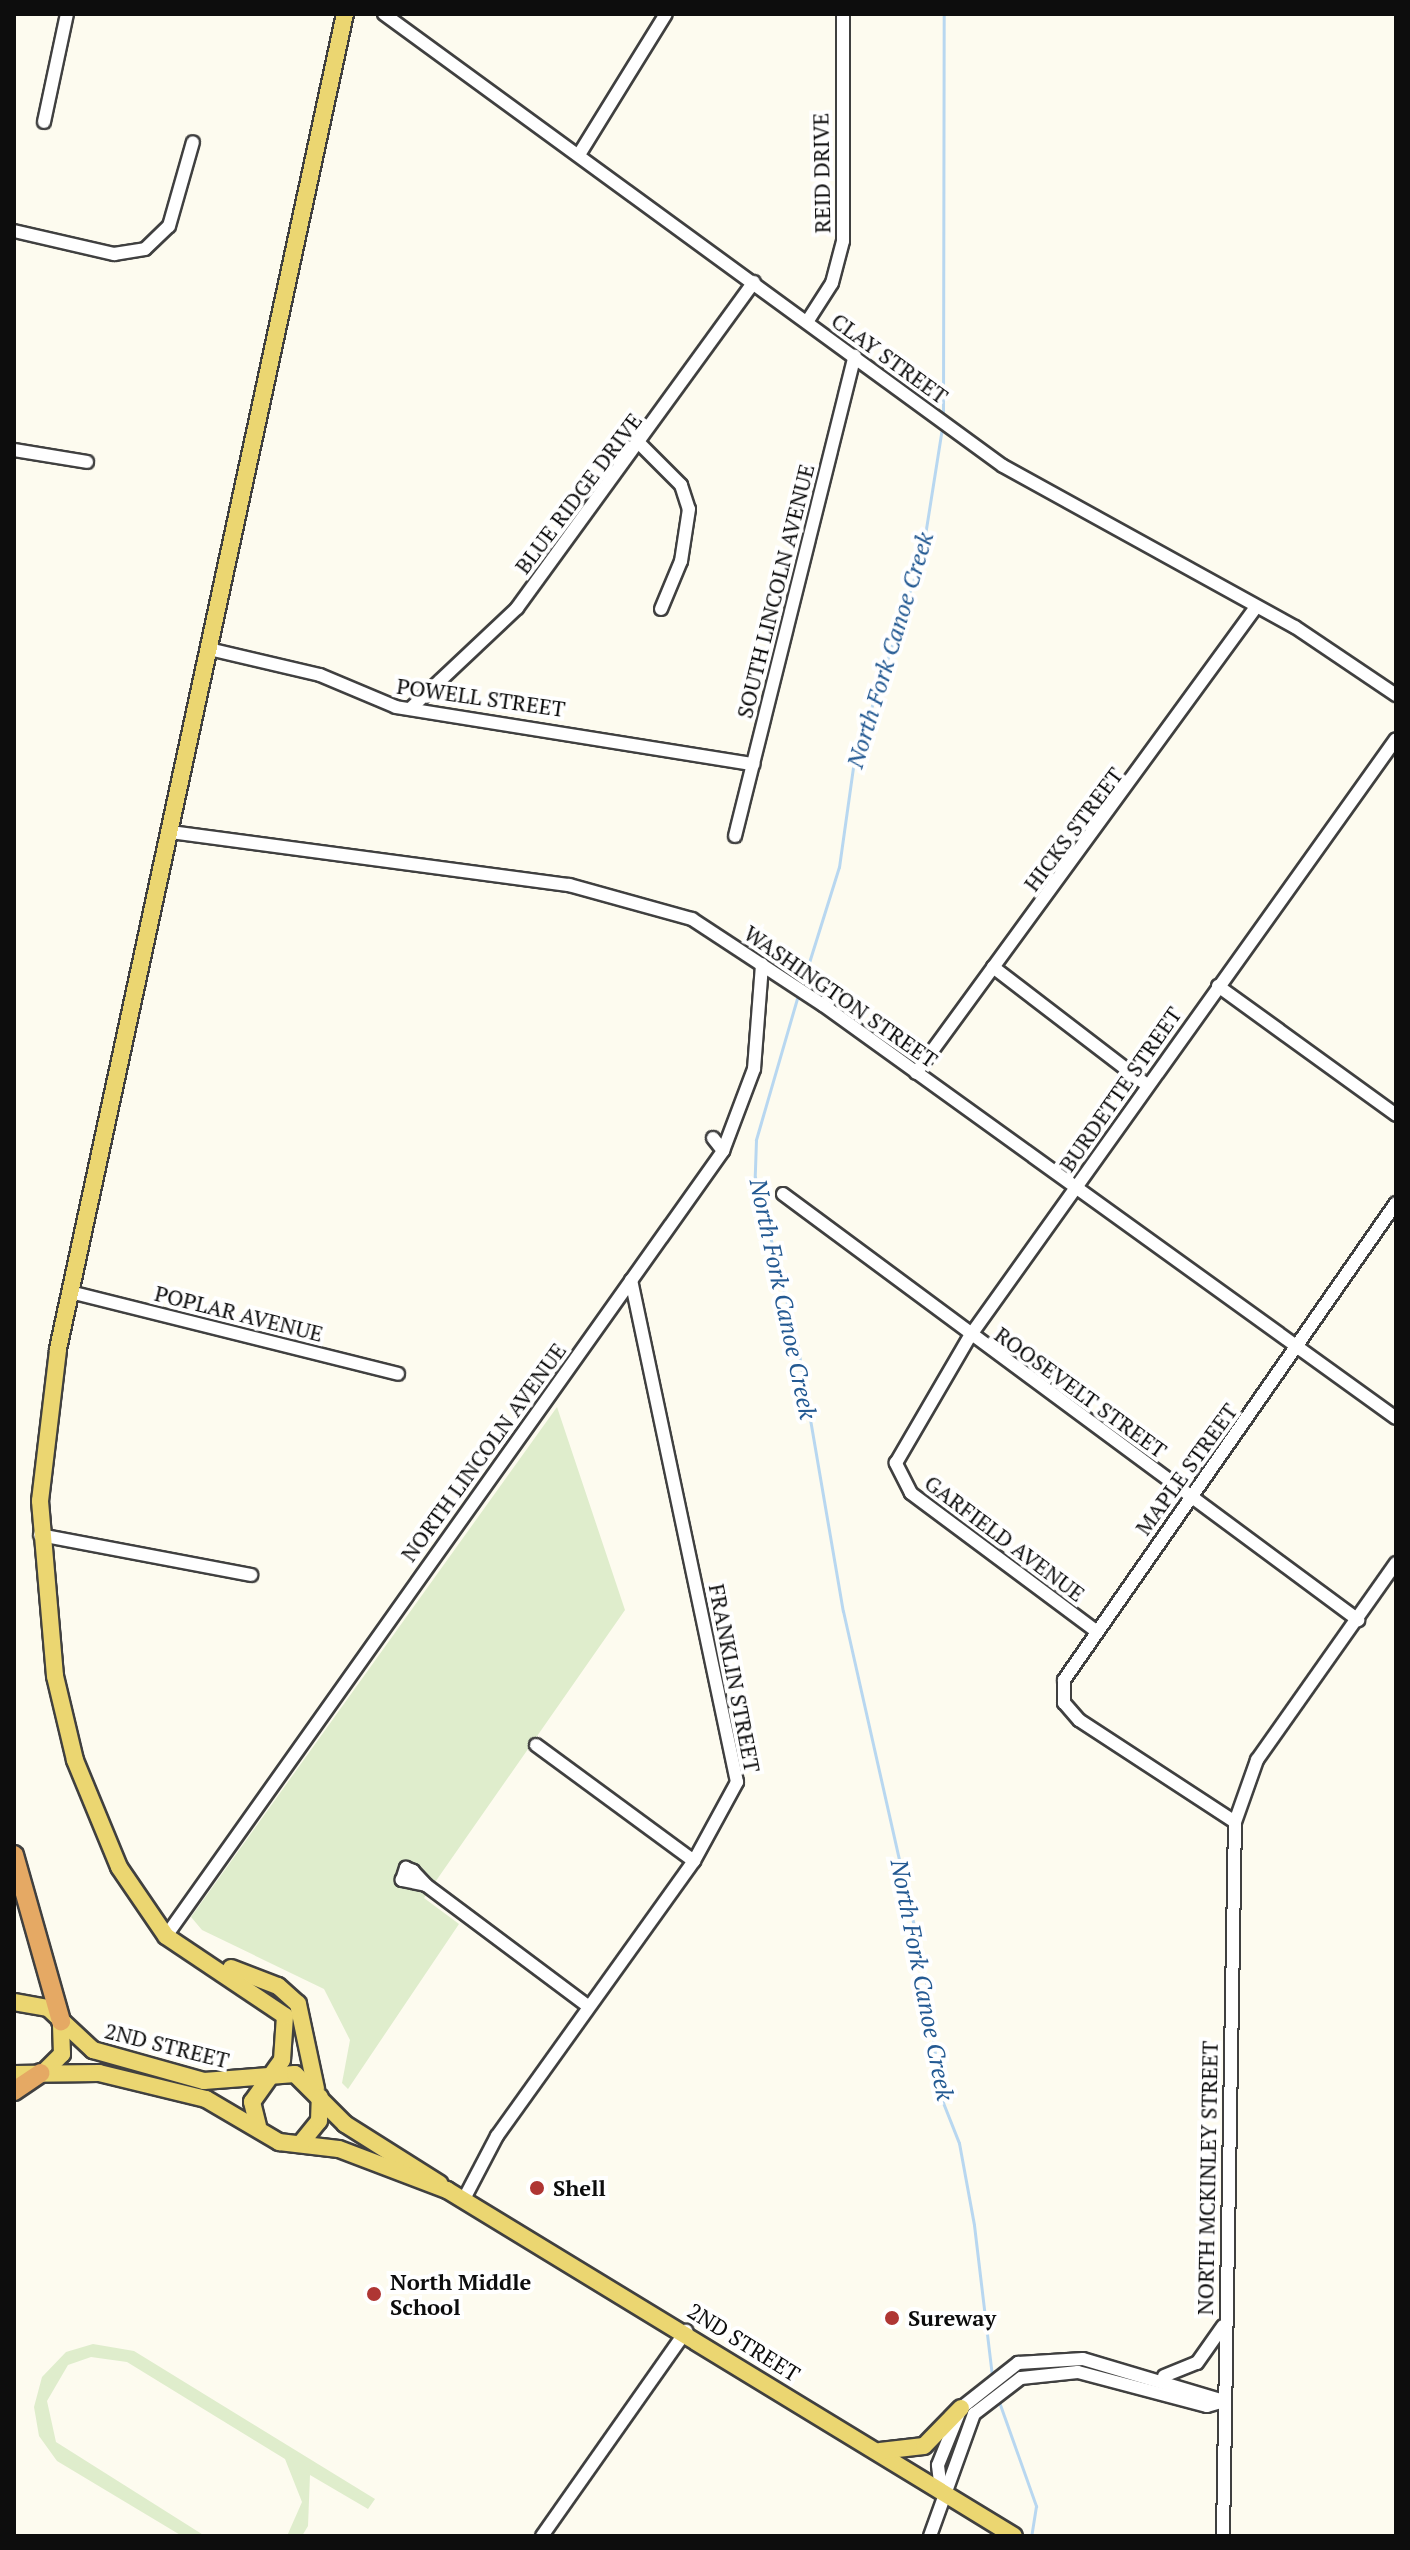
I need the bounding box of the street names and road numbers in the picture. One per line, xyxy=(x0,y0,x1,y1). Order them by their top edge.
street label: REID DRIVE xyxy=(807,112,835,234)
street label: CLAY STREET xyxy=(827,307,953,409)
street label: BLUE RIDGE DRIVE xyxy=(509,407,647,579)
street label: SOUTH LINCOLN AVENUE xyxy=(731,461,819,721)
street label: POWELL STREET xyxy=(395,672,567,722)
street label: HICKS STREET xyxy=(1018,762,1128,896)
street label: WASHINGTON STREET xyxy=(739,919,943,1073)
street label: BURDETTE STREET xyxy=(1053,1002,1187,1176)
street label: POPLAR AVENUE xyxy=(152,1279,326,1347)
street label: ROOSEVELT STREET xyxy=(990,1321,1172,1463)
street label: NORTH LINCOLN AVENUE xyxy=(395,1337,571,1567)
street label: MAPLE STREET xyxy=(1129,1398,1243,1540)
street label: GARFIELD AVENUE xyxy=(920,1469,1090,1607)
street label: FRANKLIN STREET xyxy=(704,1582,766,1774)
street label: 2ND STREET xyxy=(102,2017,232,2073)
street label: NORTH MCKINLEY STREET xyxy=(1191,2040,1223,2316)
street label: 2ND STREET xyxy=(683,2297,805,2387)

